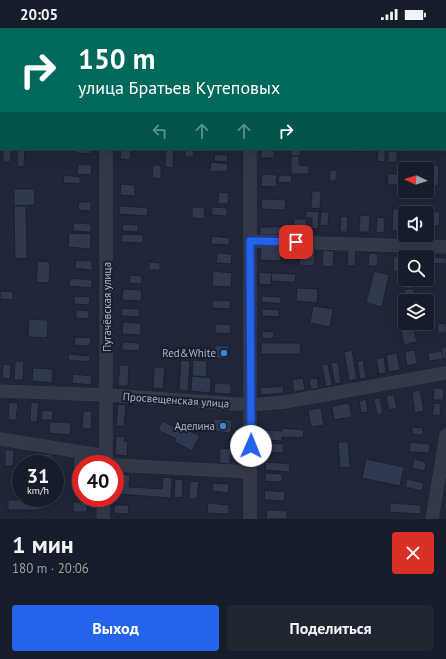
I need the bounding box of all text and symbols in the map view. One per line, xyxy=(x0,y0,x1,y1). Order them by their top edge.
text: 20:05 xyxy=(20,5,58,24)
text: 150 m xyxy=(78,40,155,77)
icon: right xyxy=(12,44,64,96)
text: улица Братьев Кутеповых xyxy=(78,76,280,99)
icon: left xyxy=(149,120,171,142)
icon: ahead xyxy=(191,120,213,142)
icon: ahead xyxy=(233,120,255,142)
icon: right xyxy=(275,120,297,142)
north arrow xyxy=(398,162,434,198)
map controls xyxy=(398,162,434,330)
button: sound xyxy=(398,206,434,242)
pin xyxy=(279,225,313,259)
icon: arrive xyxy=(285,231,307,253)
button: search xyxy=(398,250,434,286)
street label: Пугачёвская улица xyxy=(100,262,114,352)
button: layers xyxy=(398,294,434,330)
place label: Red&White xyxy=(162,346,216,360)
marker: Red&White xyxy=(219,348,229,358)
street label: Просвещенская улица xyxy=(122,389,230,411)
place label: Аделина xyxy=(174,419,215,433)
marker: Аделина xyxy=(218,421,228,431)
position arrow xyxy=(230,425,272,467)
speed limit sign: 40 xyxy=(72,455,124,507)
text: 31 xyxy=(27,463,49,489)
text: km/h xyxy=(27,484,49,497)
text: 1 мин xyxy=(12,529,74,560)
button: close xyxy=(392,532,434,574)
text: 180 m · 20:06 xyxy=(12,560,89,577)
button: Выход xyxy=(12,605,219,651)
button: Поделиться xyxy=(227,605,434,651)

